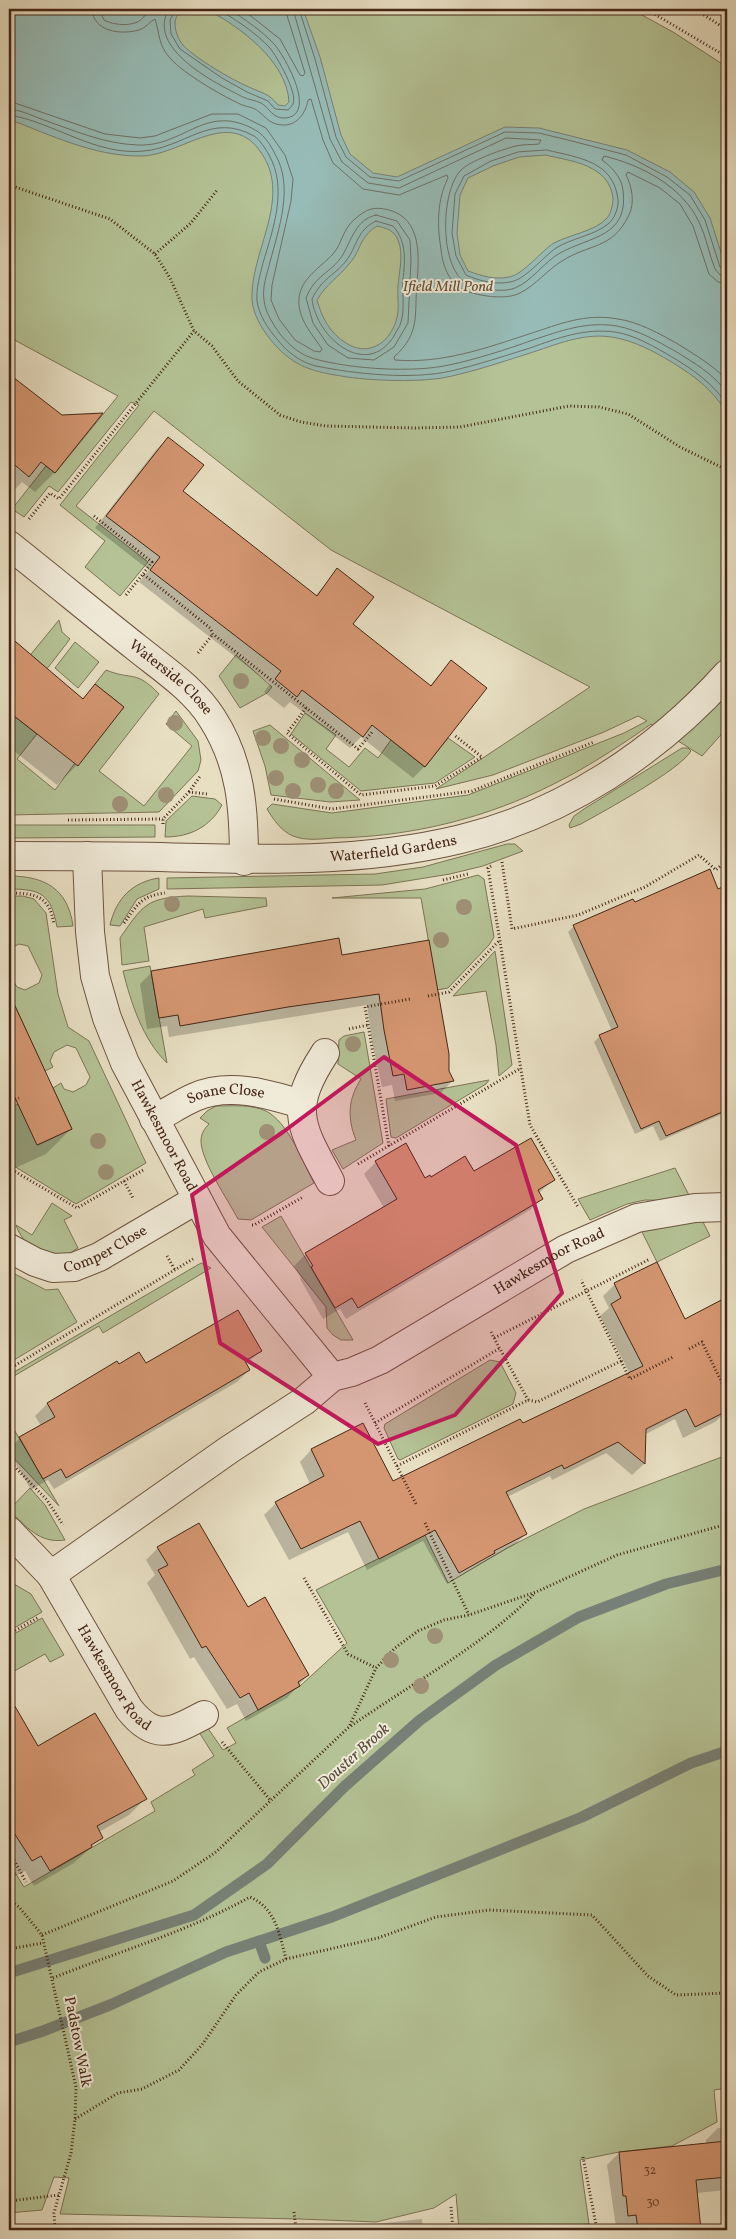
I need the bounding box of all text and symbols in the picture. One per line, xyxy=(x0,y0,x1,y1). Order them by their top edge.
park label: Ifield Mill Pond xyxy=(403,277,493,298)
street label: Waterside Close xyxy=(124,635,217,719)
street label: Waterfield Gardens xyxy=(329,830,459,868)
street label: Hawkesmoor Road xyxy=(125,1076,202,1195)
street label: Soane Close xyxy=(183,1079,267,1110)
street label: Comper Close xyxy=(63,1220,151,1278)
street label: Hawkesmoor Road xyxy=(490,1223,608,1300)
street label: Hawkesmoor Road xyxy=(72,1621,155,1737)
water label: Douster Brook xyxy=(313,1718,395,1795)
street label: Padstow Walk xyxy=(58,1995,96,2089)
house number: 32 xyxy=(644,2163,656,2179)
house number: 30 xyxy=(646,2195,660,2211)

